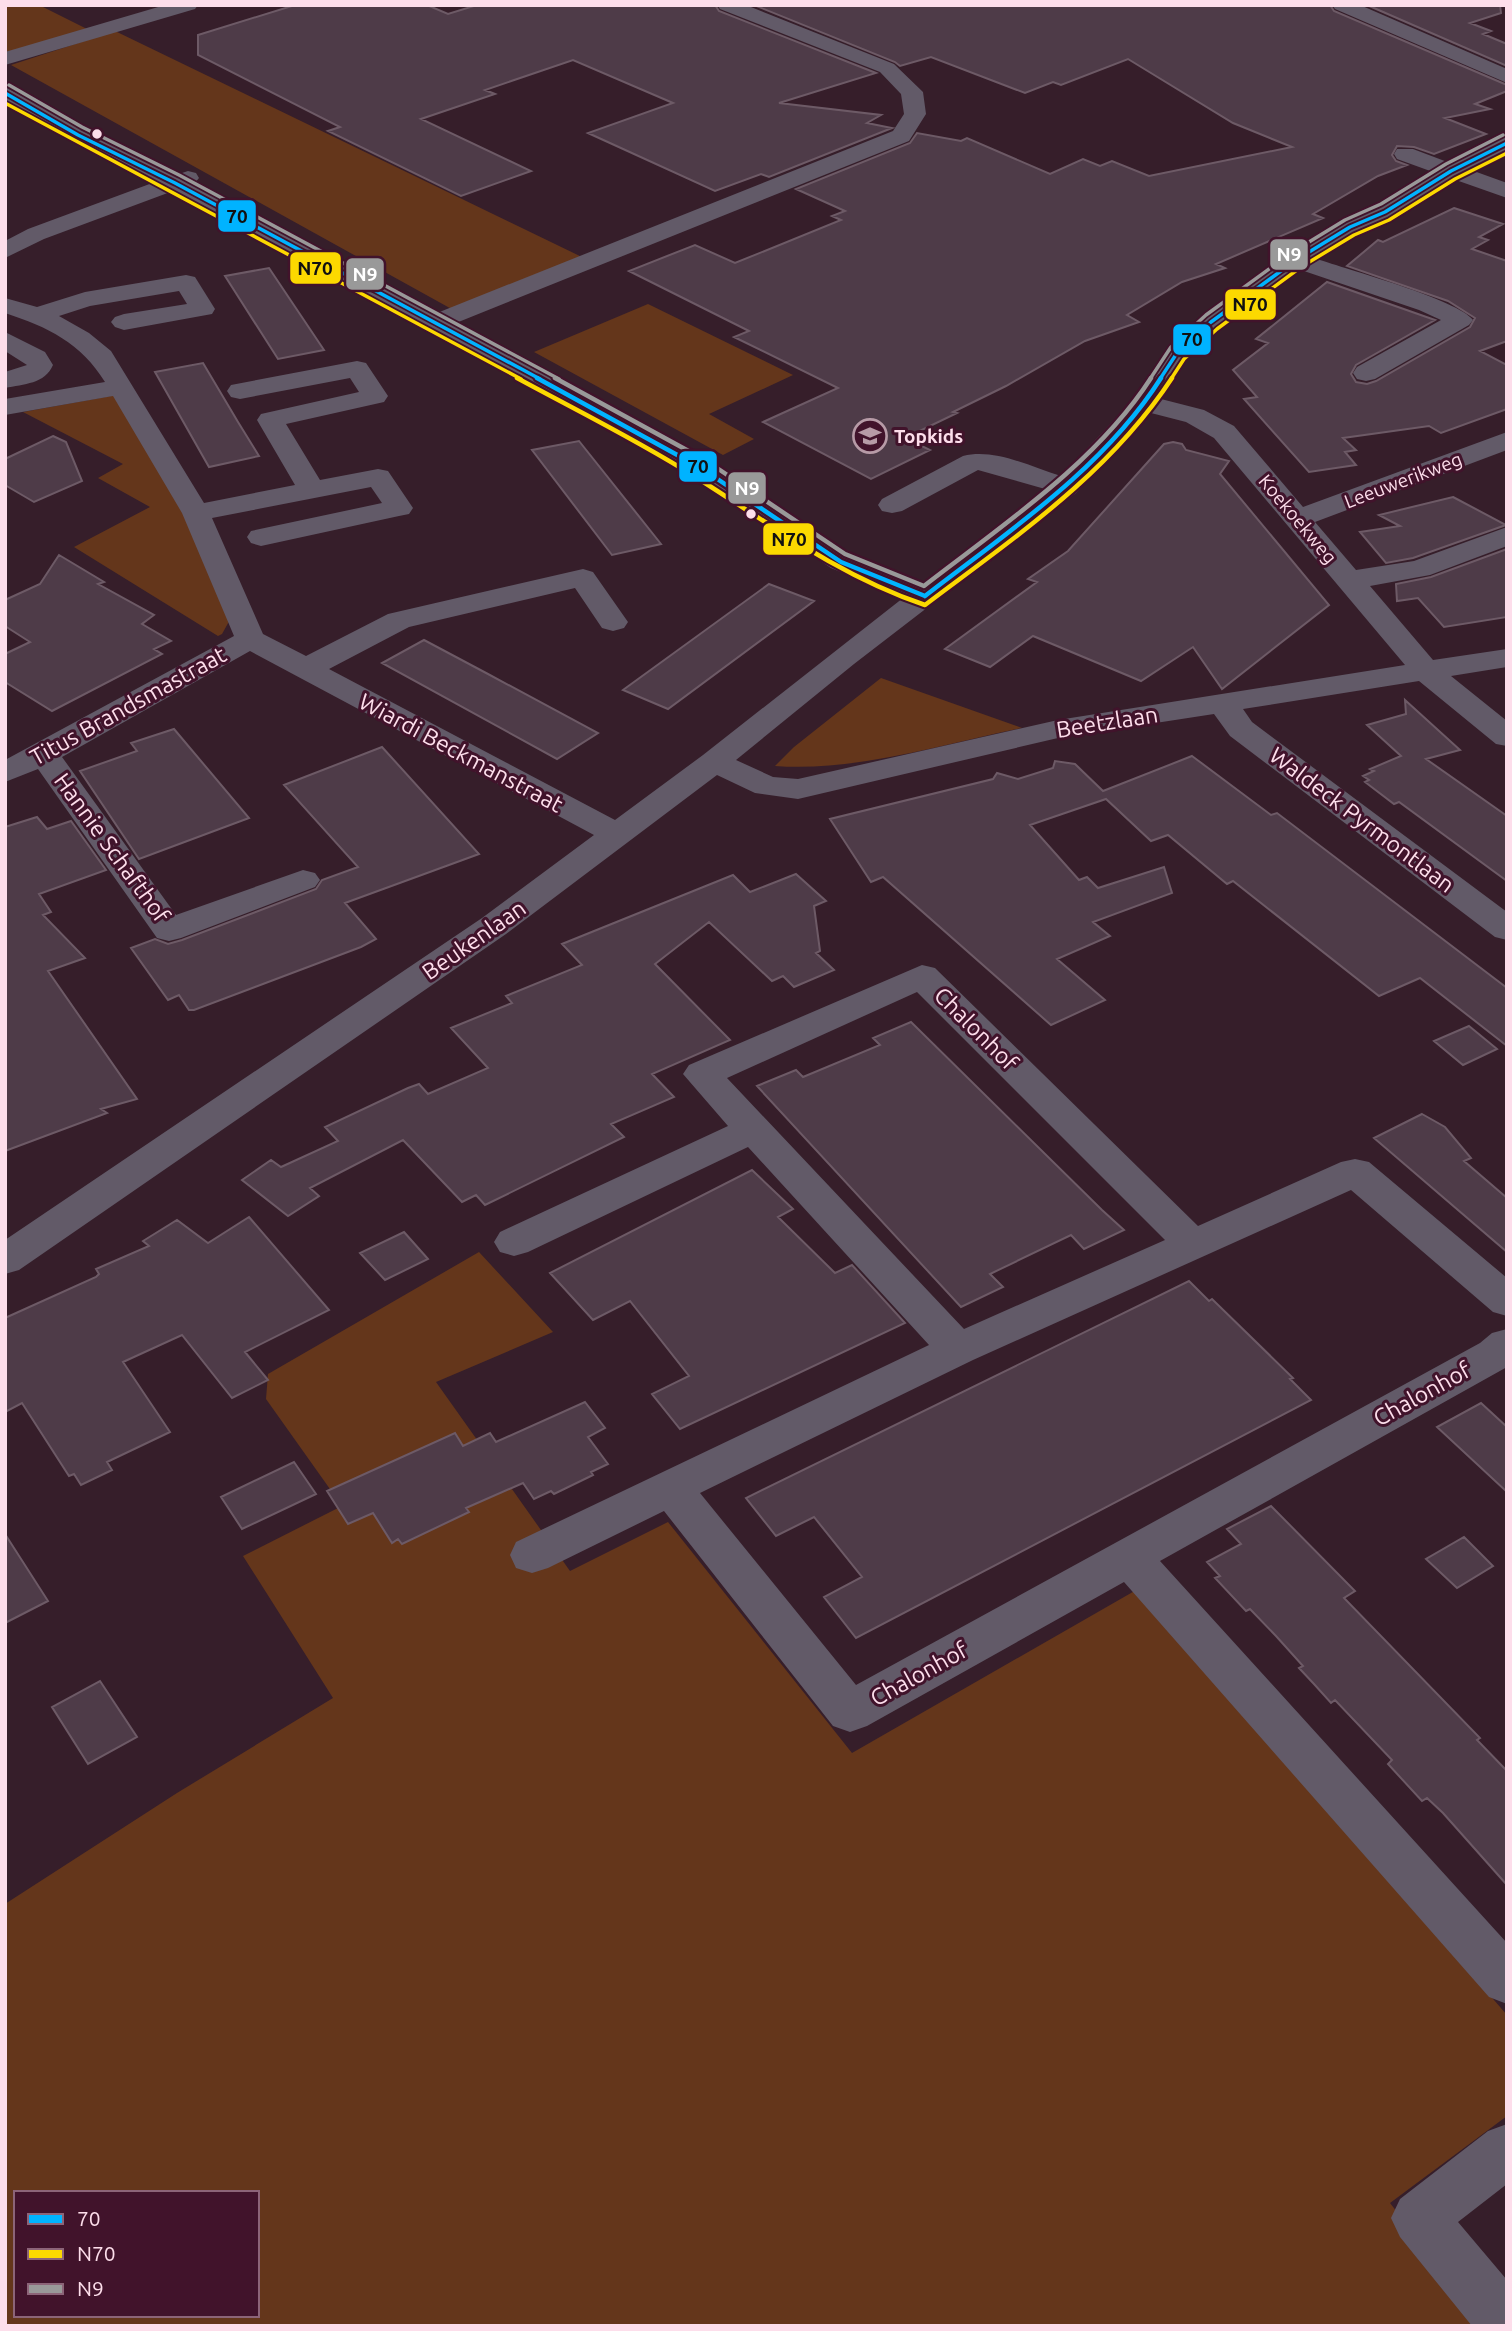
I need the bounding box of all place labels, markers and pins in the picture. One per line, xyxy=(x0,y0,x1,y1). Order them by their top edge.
unlabelled marker xyxy=(90,127,104,141)
school or university icon: Topkids xyxy=(851,417,889,455)
place label: Topkids xyxy=(894,425,963,447)
unlabelled marker xyxy=(744,507,758,521)

